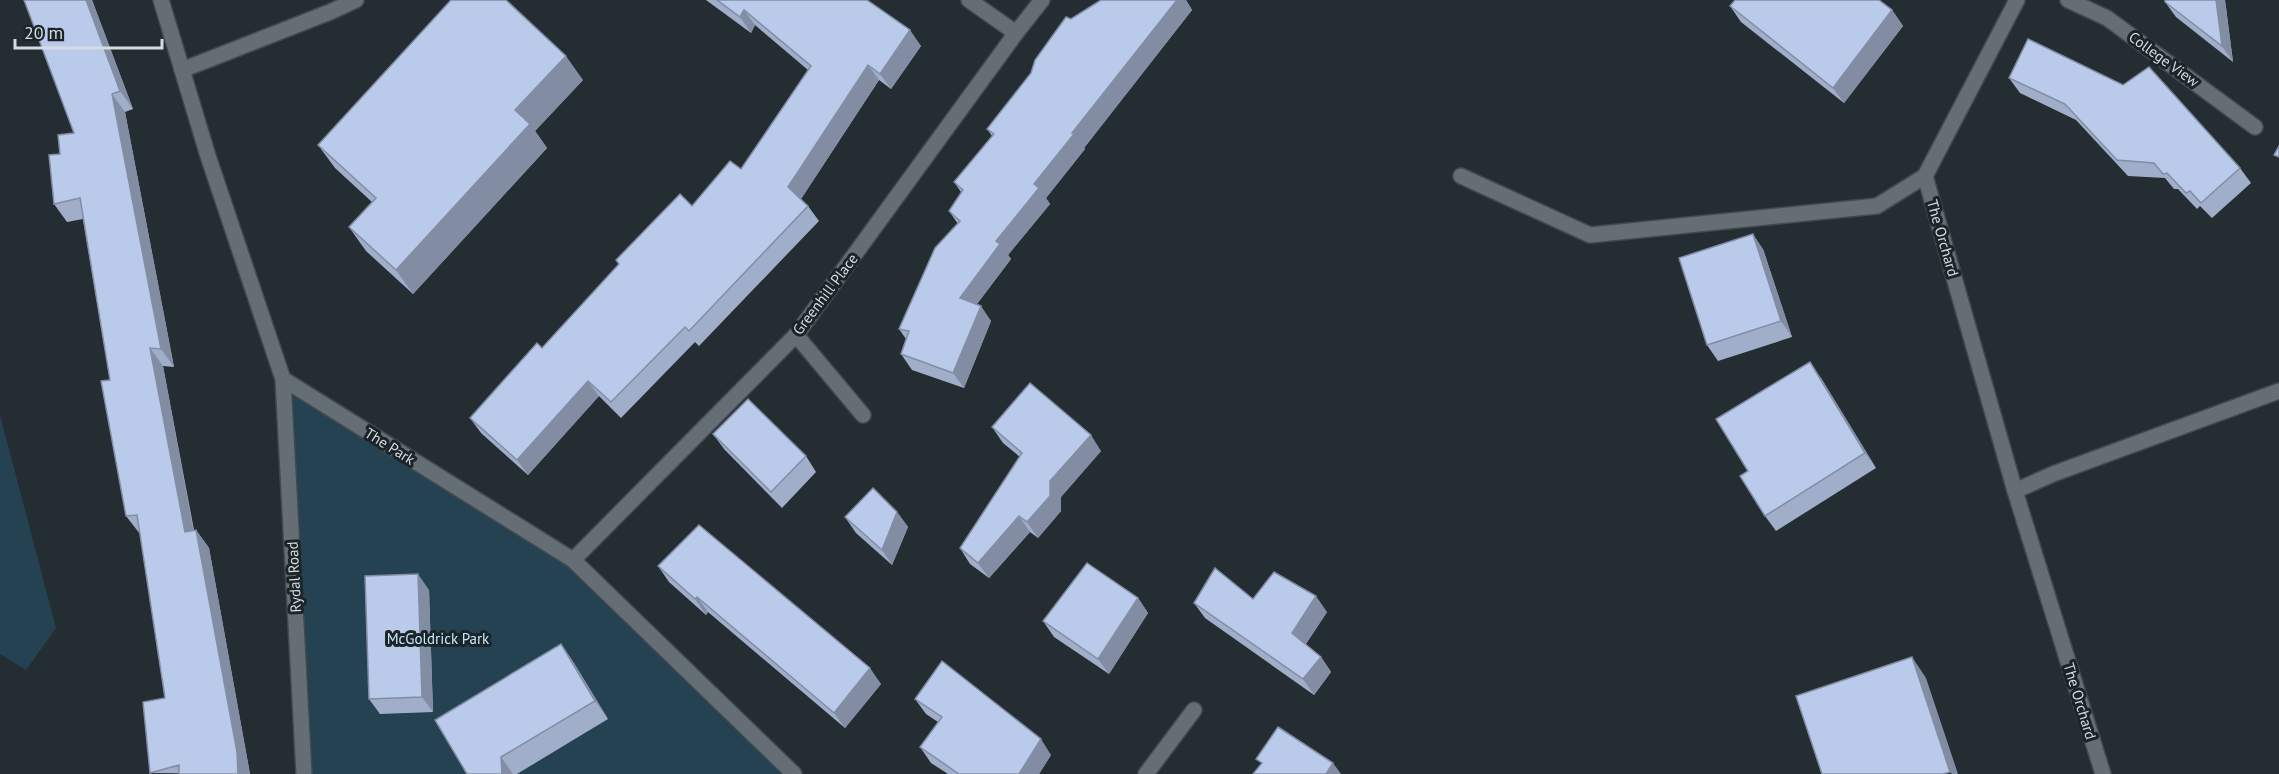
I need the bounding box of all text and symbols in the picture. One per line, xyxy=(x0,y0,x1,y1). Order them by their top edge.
scale bar xyxy=(15,12,162,50)
text: 20 m xyxy=(24,21,63,44)
street label: College View xyxy=(2125,27,2203,91)
street label: The Orchard xyxy=(1923,197,1963,279)
street label: Greenhill Place xyxy=(788,250,862,338)
street label: The Park xyxy=(361,423,419,469)
street label: Rydal Road xyxy=(283,541,305,613)
park label: McGoldrick Park xyxy=(387,629,490,648)
street label: The Orchard xyxy=(2059,660,2101,742)

